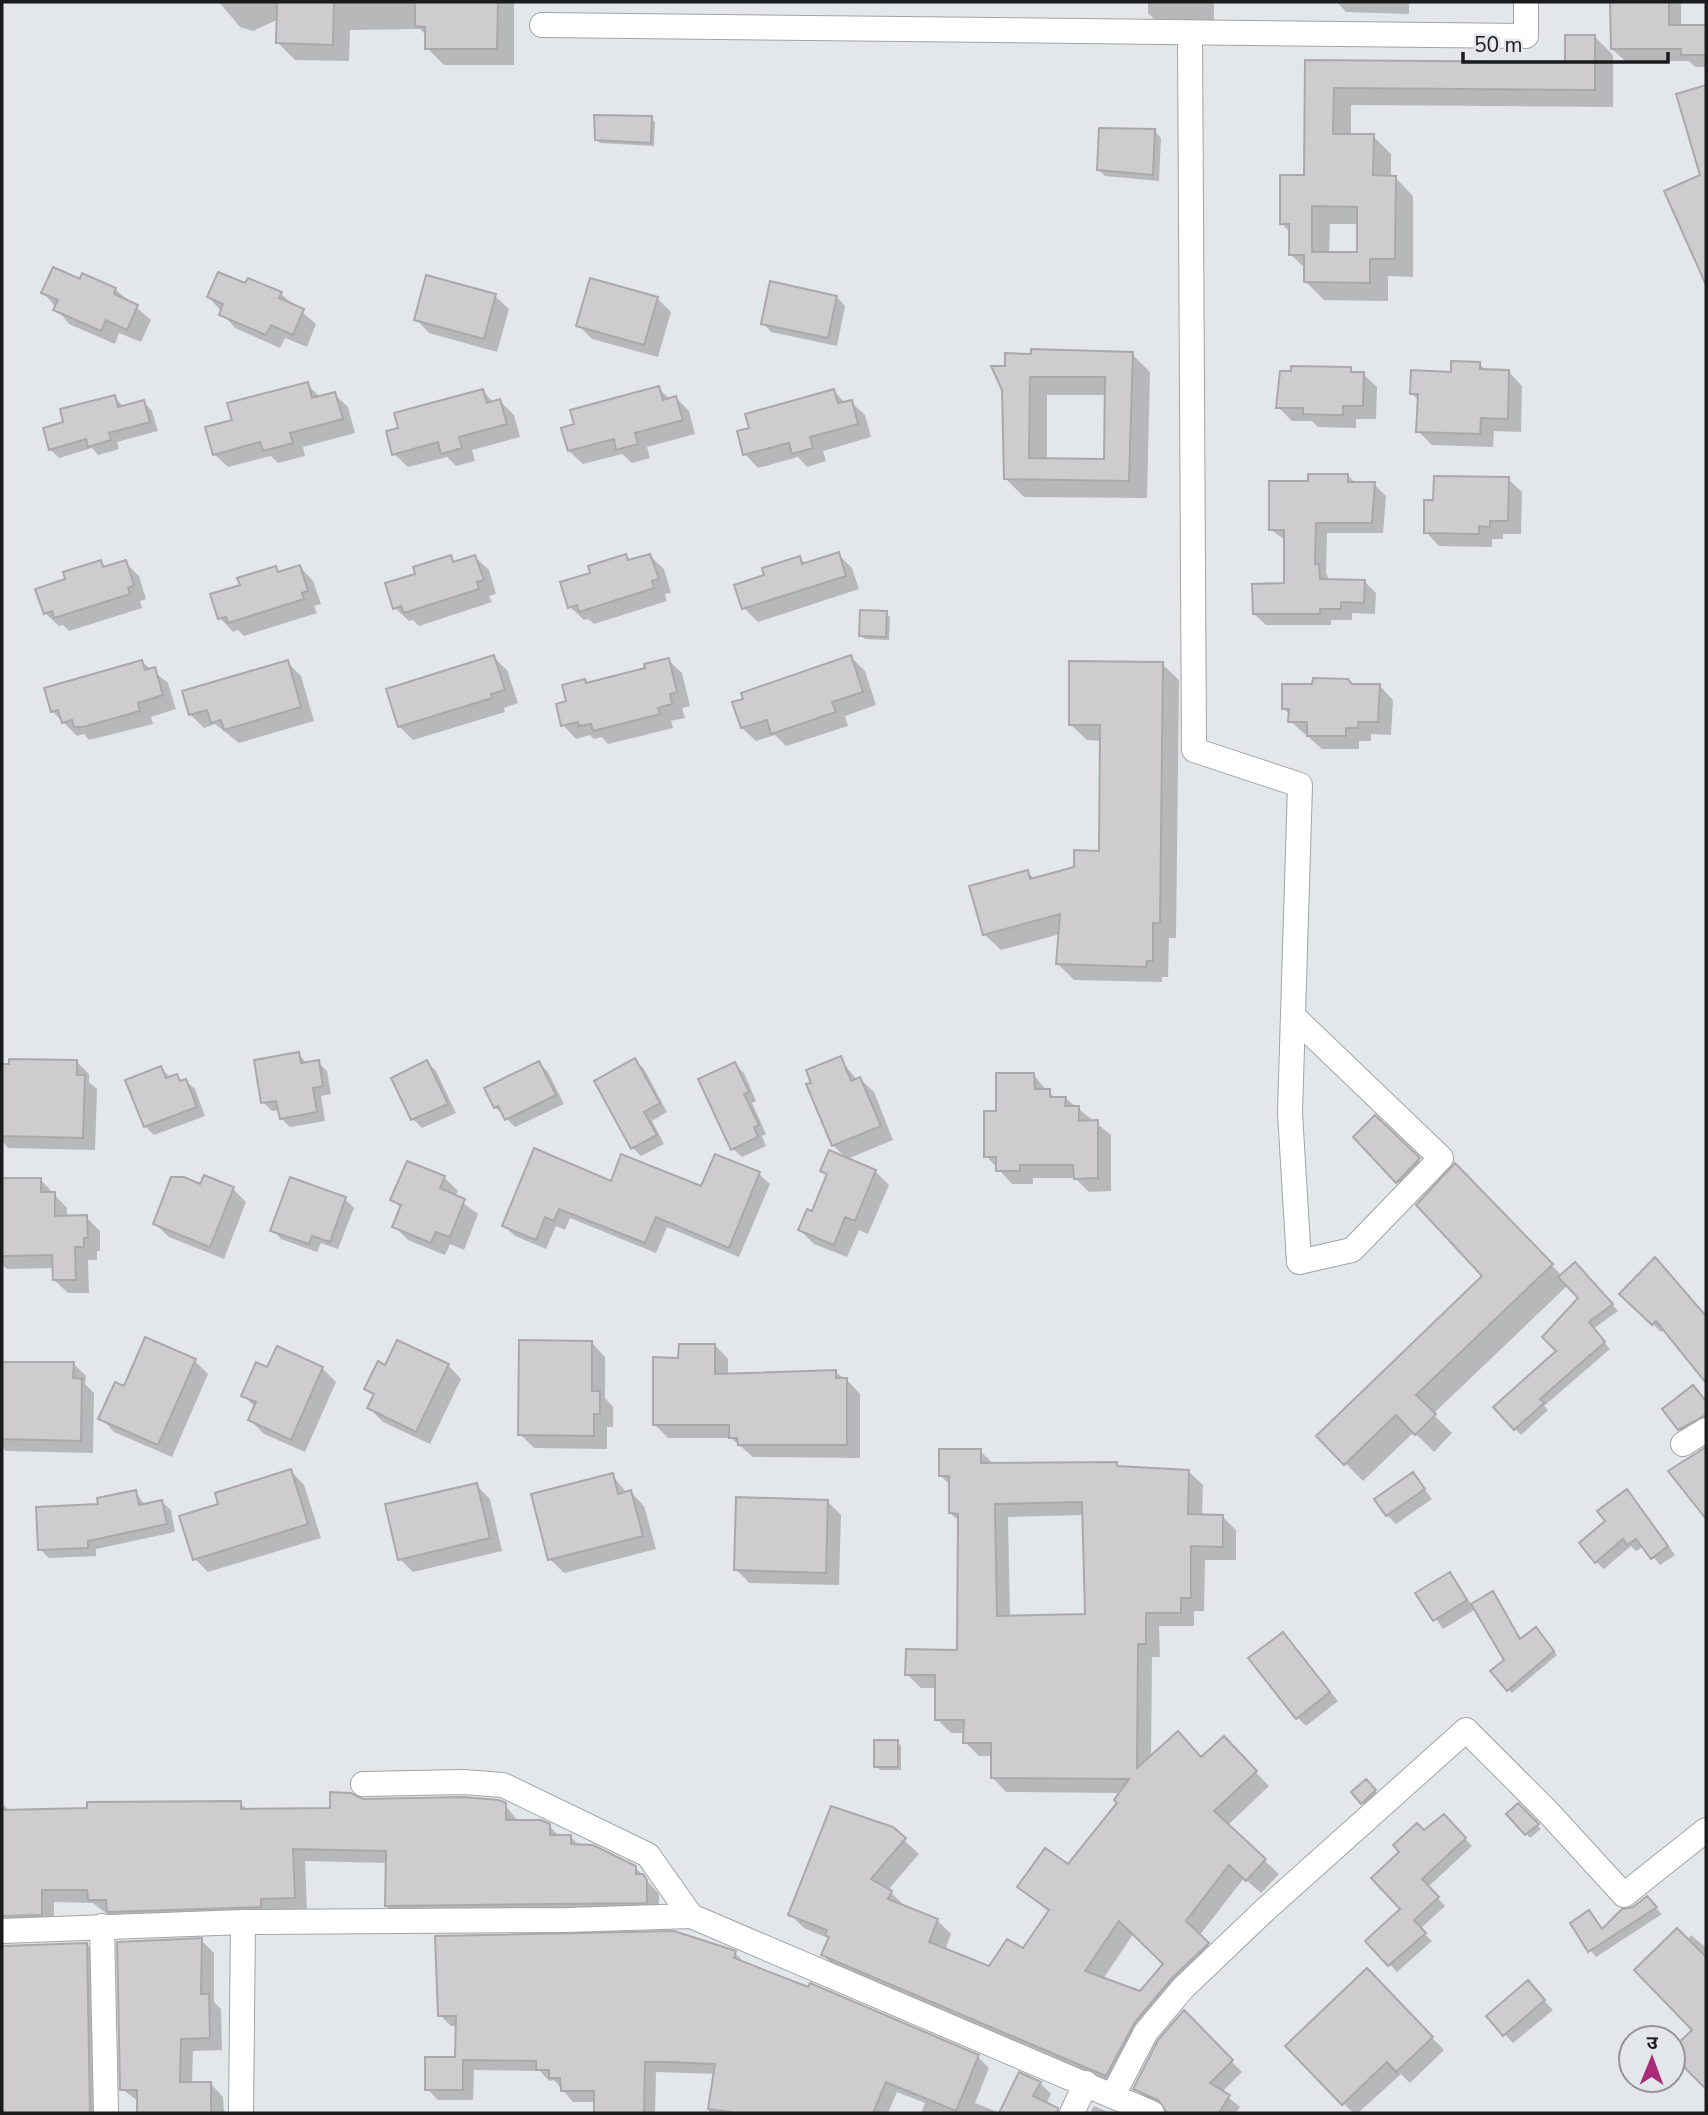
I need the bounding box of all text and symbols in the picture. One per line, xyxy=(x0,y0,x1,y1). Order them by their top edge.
scale bar xyxy=(1463,21,1668,65)
text: 50 m xyxy=(1474,31,1523,59)
north arrow xyxy=(1617,2024,1687,2094)
text: उ xyxy=(1646,2030,1659,2056)

